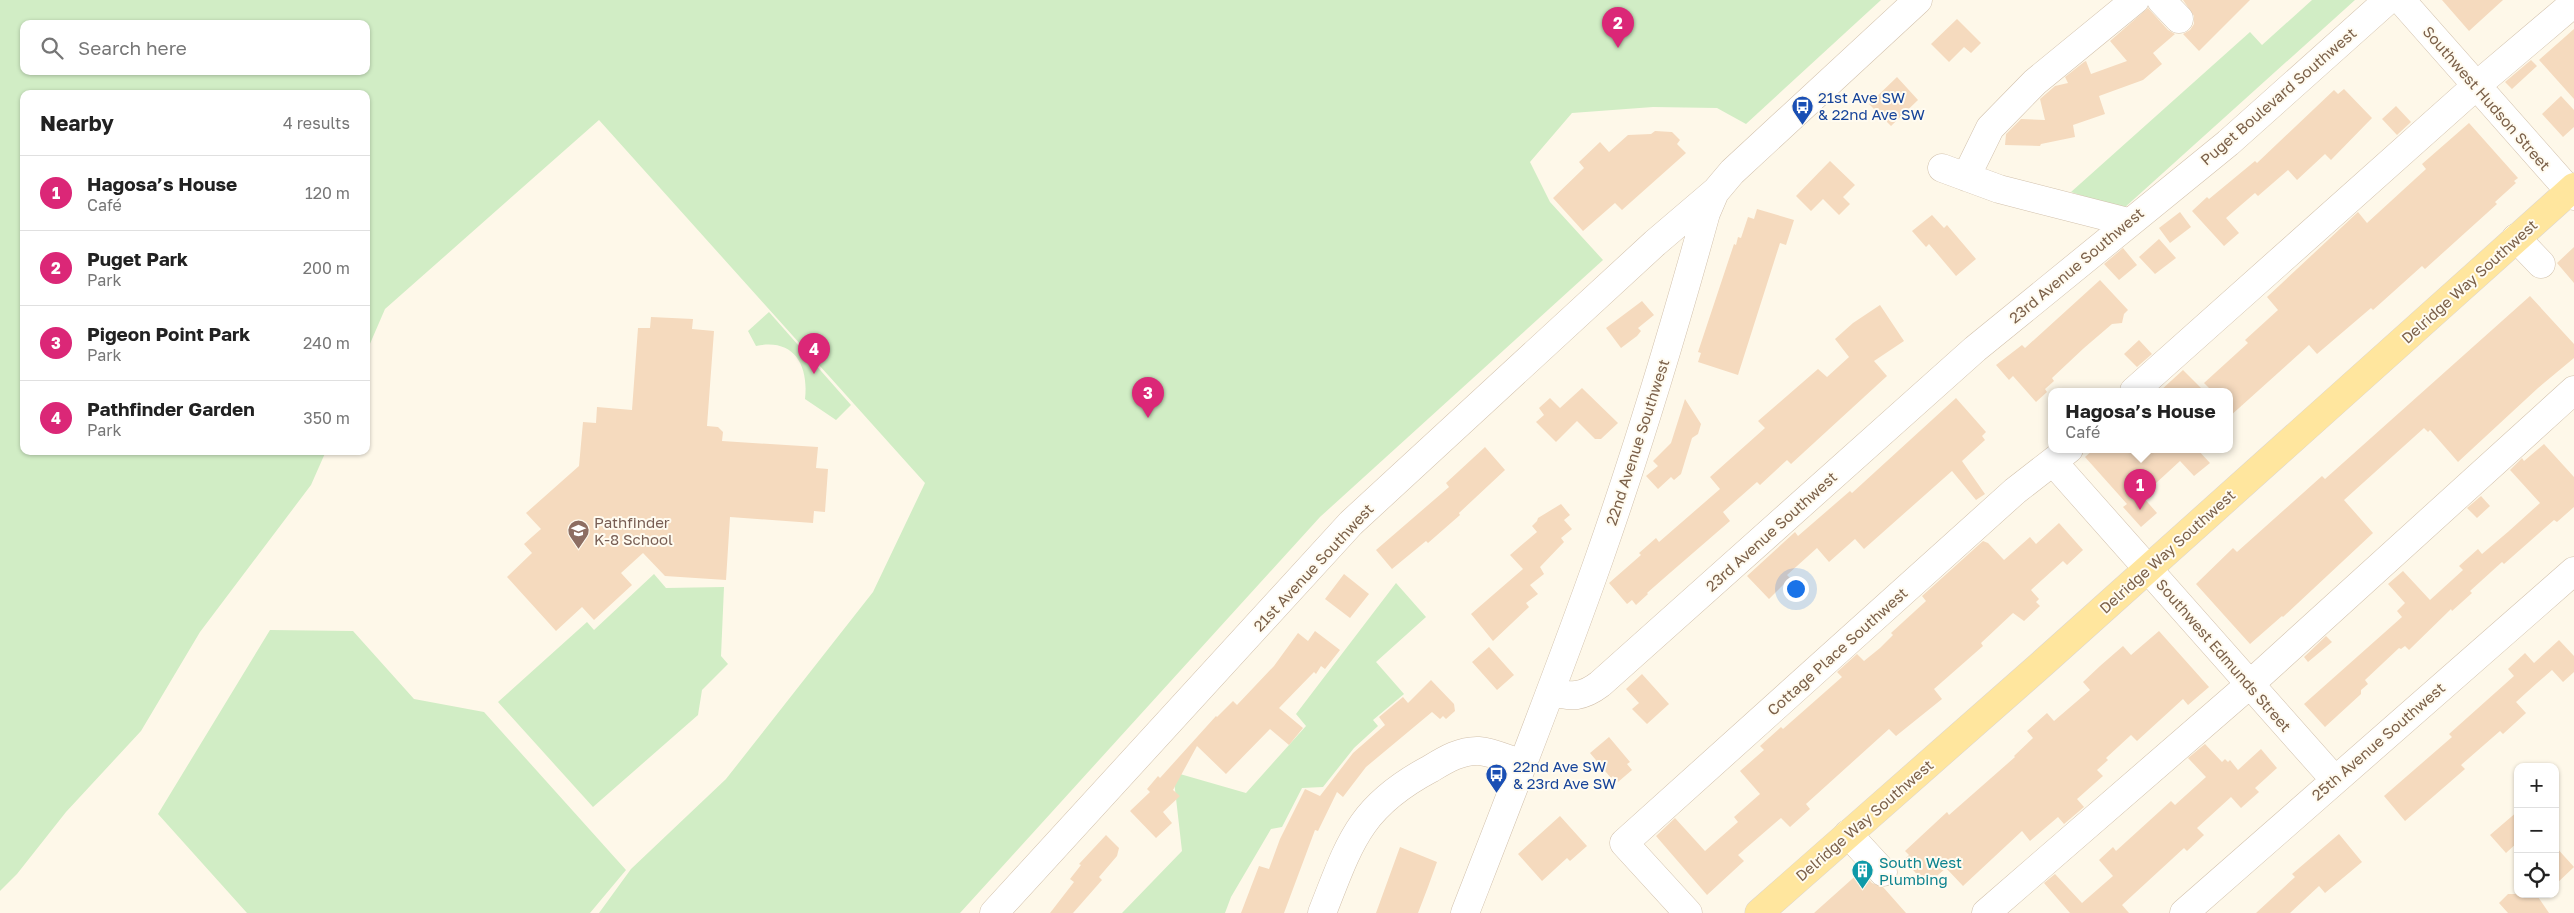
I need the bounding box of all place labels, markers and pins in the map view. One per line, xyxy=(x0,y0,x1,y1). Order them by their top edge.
pin: 2 xyxy=(1602,7,1634,48)
place label: 21st Ave SW & 22nd Ave SW xyxy=(1818,88,1925,123)
bus stop icon: 21st Ave SW & 22nd Ave SW xyxy=(1790,94,1814,125)
pin: 4 xyxy=(798,333,830,374)
pin: 3 xyxy=(1132,377,1164,418)
pin: 1 xyxy=(2124,469,2156,510)
place label: Pathfinder K-8 School xyxy=(594,513,673,548)
school or university icon: Pathfinder K-8 School xyxy=(566,519,590,550)
place label: 22nd Ave SW & 23rd Ave SW xyxy=(1513,757,1617,792)
bus stop icon: 22nd Ave SW & 23rd Ave SW xyxy=(1485,763,1509,794)
place label: South West Plumbing xyxy=(1879,853,1962,888)
building icon: South West Plumbing xyxy=(1851,859,1875,890)

